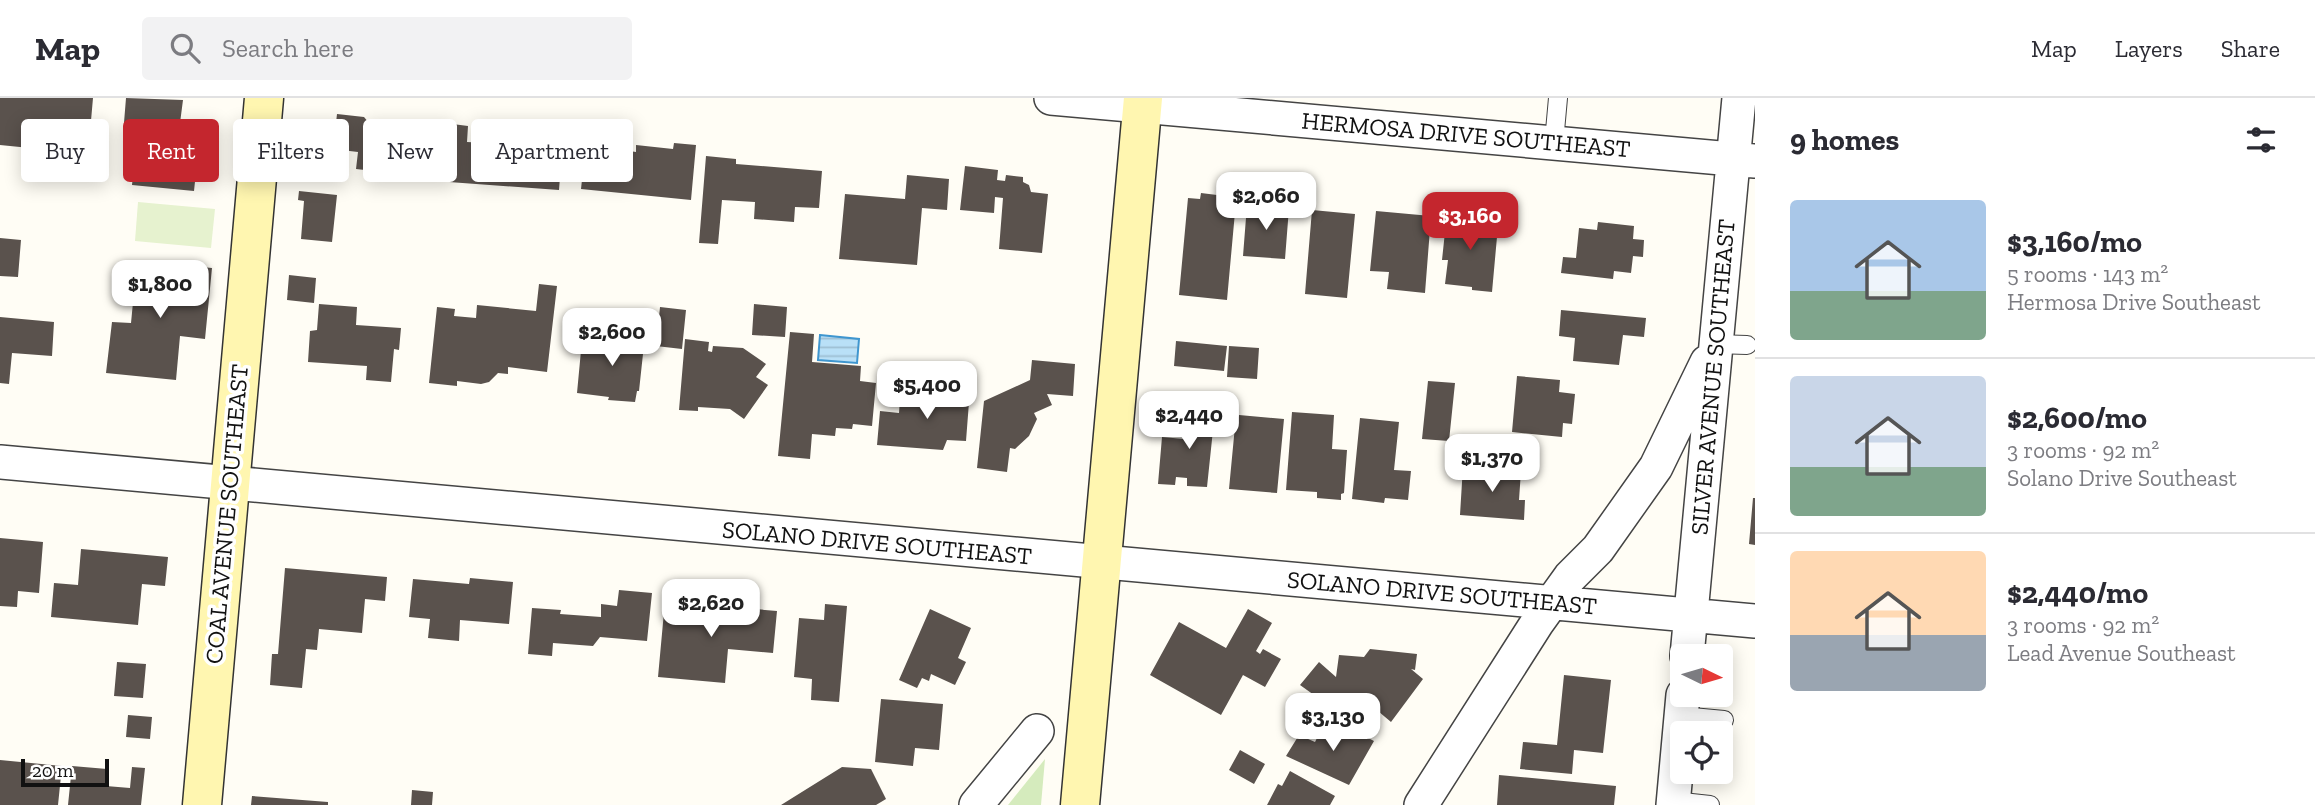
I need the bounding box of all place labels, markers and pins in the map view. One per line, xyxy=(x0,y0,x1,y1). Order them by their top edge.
pin: $2,060 xyxy=(1209,172,1323,232)
pin: $3,160 xyxy=(1413,192,1527,252)
pin: $1,800 xyxy=(103,260,217,320)
pin: $2,600 xyxy=(555,308,669,368)
pin: $5,400 xyxy=(870,362,984,421)
pin: $2,440 xyxy=(1132,392,1246,451)
pin: $1,370 xyxy=(1435,434,1549,494)
pin: $2,620 xyxy=(654,580,768,639)
pin: $3,130 xyxy=(1276,694,1390,753)

